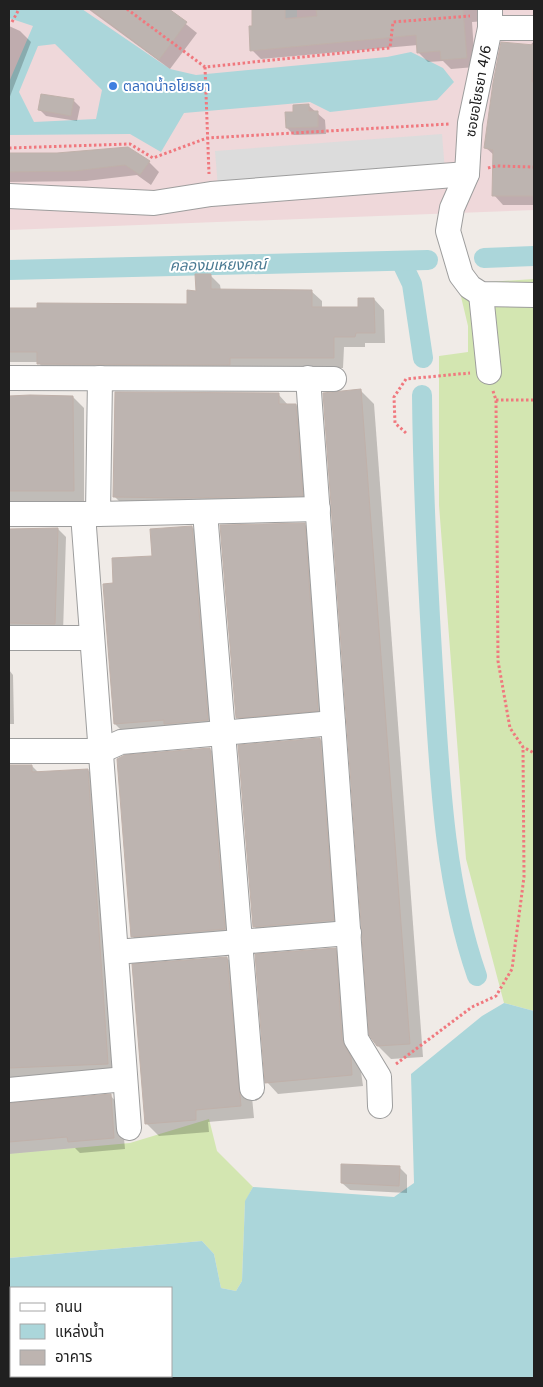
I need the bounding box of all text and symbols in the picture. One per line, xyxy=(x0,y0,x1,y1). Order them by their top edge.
street label: ซอยอโยธยา 4/6 xyxy=(462,44,494,138)
place label: ตลาดน้ำอโยธยา xyxy=(123,76,210,94)
marker: ตลาดน้ำอโยธยา xyxy=(107,80,119,92)
water label: คลองมเหยงคณ์ xyxy=(169,255,269,275)
legend xyxy=(10,1287,172,1377)
text: ถนน xyxy=(55,1298,82,1316)
text: แหล่งน้ำ xyxy=(55,1321,104,1341)
text: อาคาร xyxy=(55,1348,92,1366)

